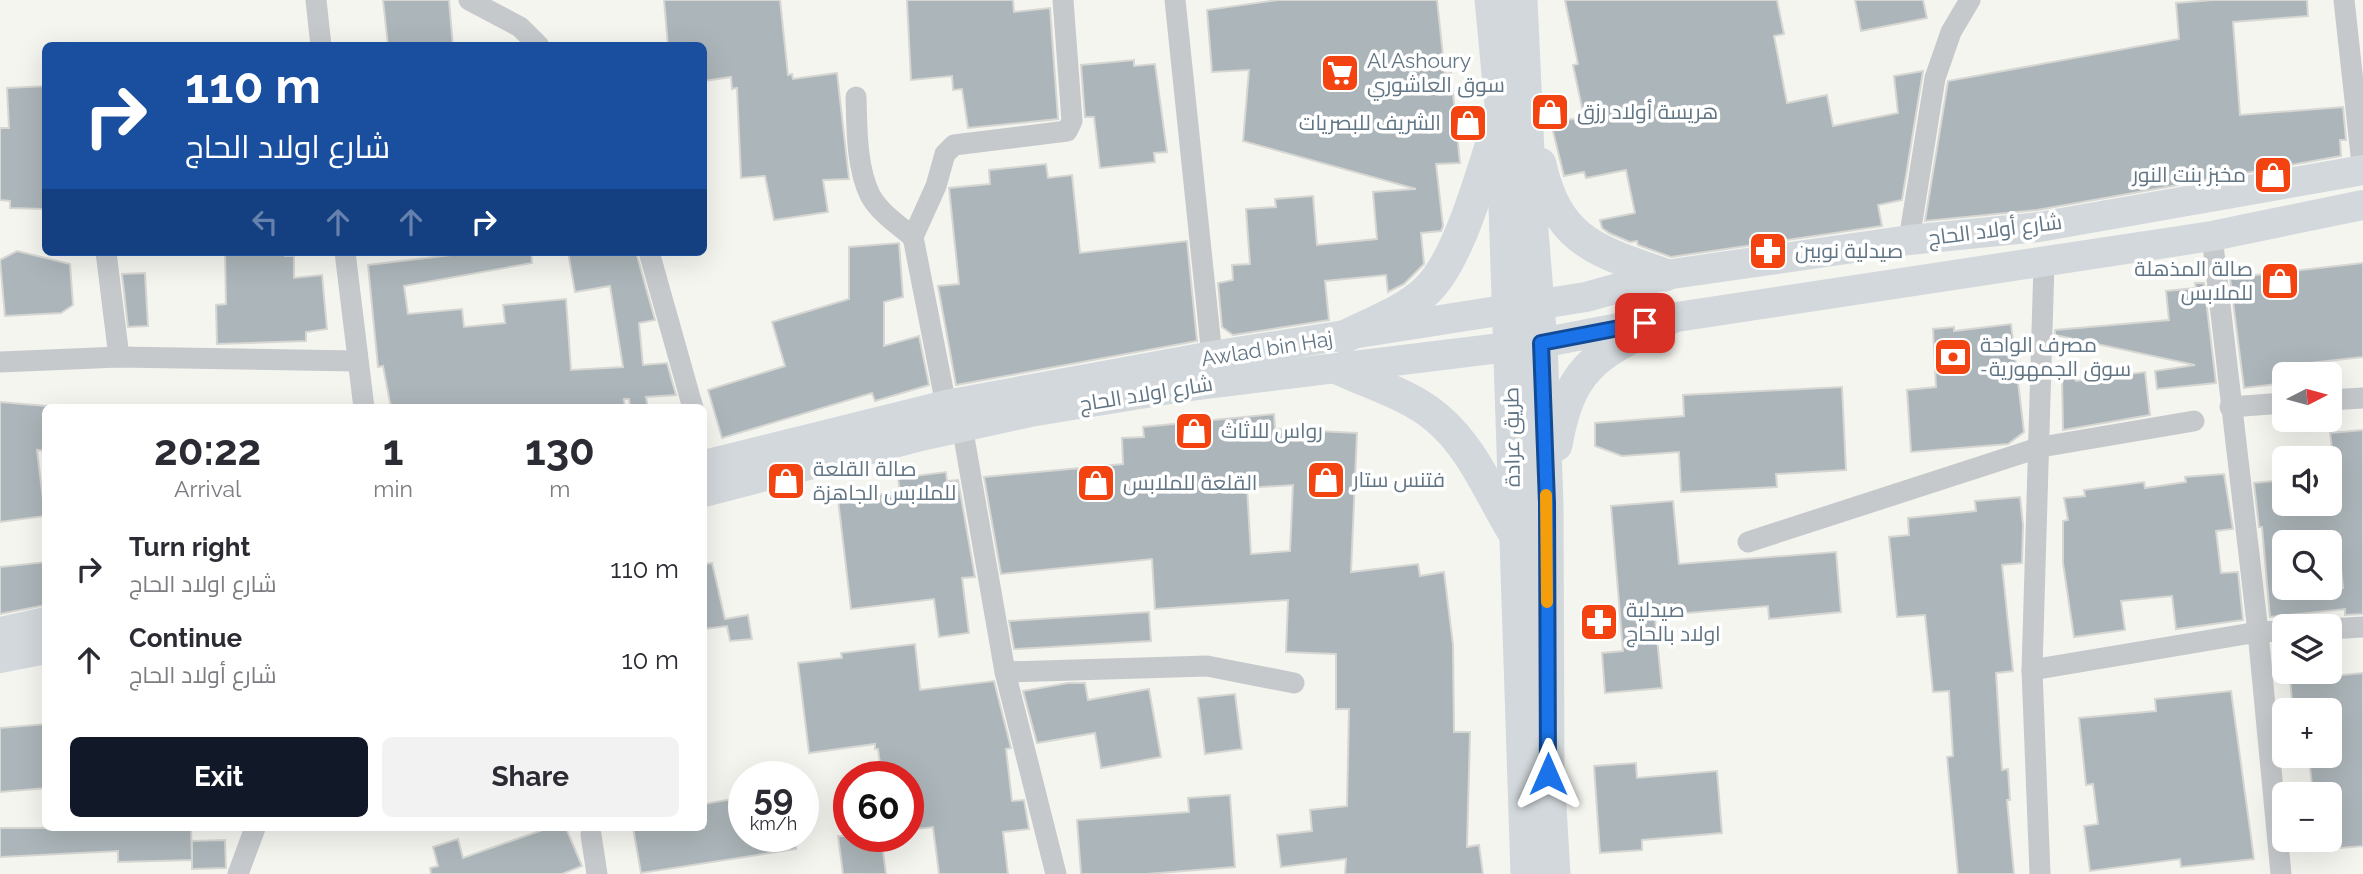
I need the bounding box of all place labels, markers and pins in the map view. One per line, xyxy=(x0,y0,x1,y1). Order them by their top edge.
place label: Al Ashoury سوق العاشوري xyxy=(1367,48,1505,101)
supermarket icon: Al Ashoury سوق العاشوري xyxy=(1319,52,1361,94)
shop icon: هريسة أولاد رزق xyxy=(1529,91,1571,133)
place label: هريسة أولاد رزق xyxy=(1577,99,1718,125)
shop icon: الشريف للبصريات xyxy=(1447,102,1489,144)
place label: الشريف للبصريات xyxy=(1299,110,1441,135)
shop icon: مخبز بنت النور xyxy=(2252,154,2294,196)
place label: مخبز بنت النور xyxy=(2131,162,2246,187)
pharmacy icon: صيدلية نوبين xyxy=(1747,230,1789,272)
place label: صيدلية نوبين xyxy=(1795,238,1903,264)
place label: صالة المذهلة للملابس xyxy=(2134,256,2253,306)
shop icon: صالة المذهلة للملابس xyxy=(2259,260,2301,302)
pin xyxy=(1615,293,1675,353)
place label: مصرف الواحة -سوق الجمهورية xyxy=(1980,332,2131,382)
bank icon: مصرف الواحة -سوق الجمهورية xyxy=(1932,336,1974,378)
shop icon: رواس للاثاث xyxy=(1173,410,1215,452)
place label: رواس للاثاث xyxy=(1221,418,1323,444)
place label: صالة القلعة للملابس الجاهزة xyxy=(813,456,956,506)
shop icon: فتنس ستار xyxy=(1305,459,1347,501)
shop icon: صالة القلعة للملابس الجاهزة xyxy=(765,460,807,502)
shop icon: القلعة للملابس xyxy=(1075,462,1117,504)
place label: فتنس ستار xyxy=(1352,467,1445,493)
place label: القلعة للملابس xyxy=(1123,470,1257,496)
place label: صيدلية اولاد بالحاج xyxy=(1626,597,1721,648)
pharmacy icon: صيدلية اولاد بالحاج xyxy=(1578,601,1620,643)

